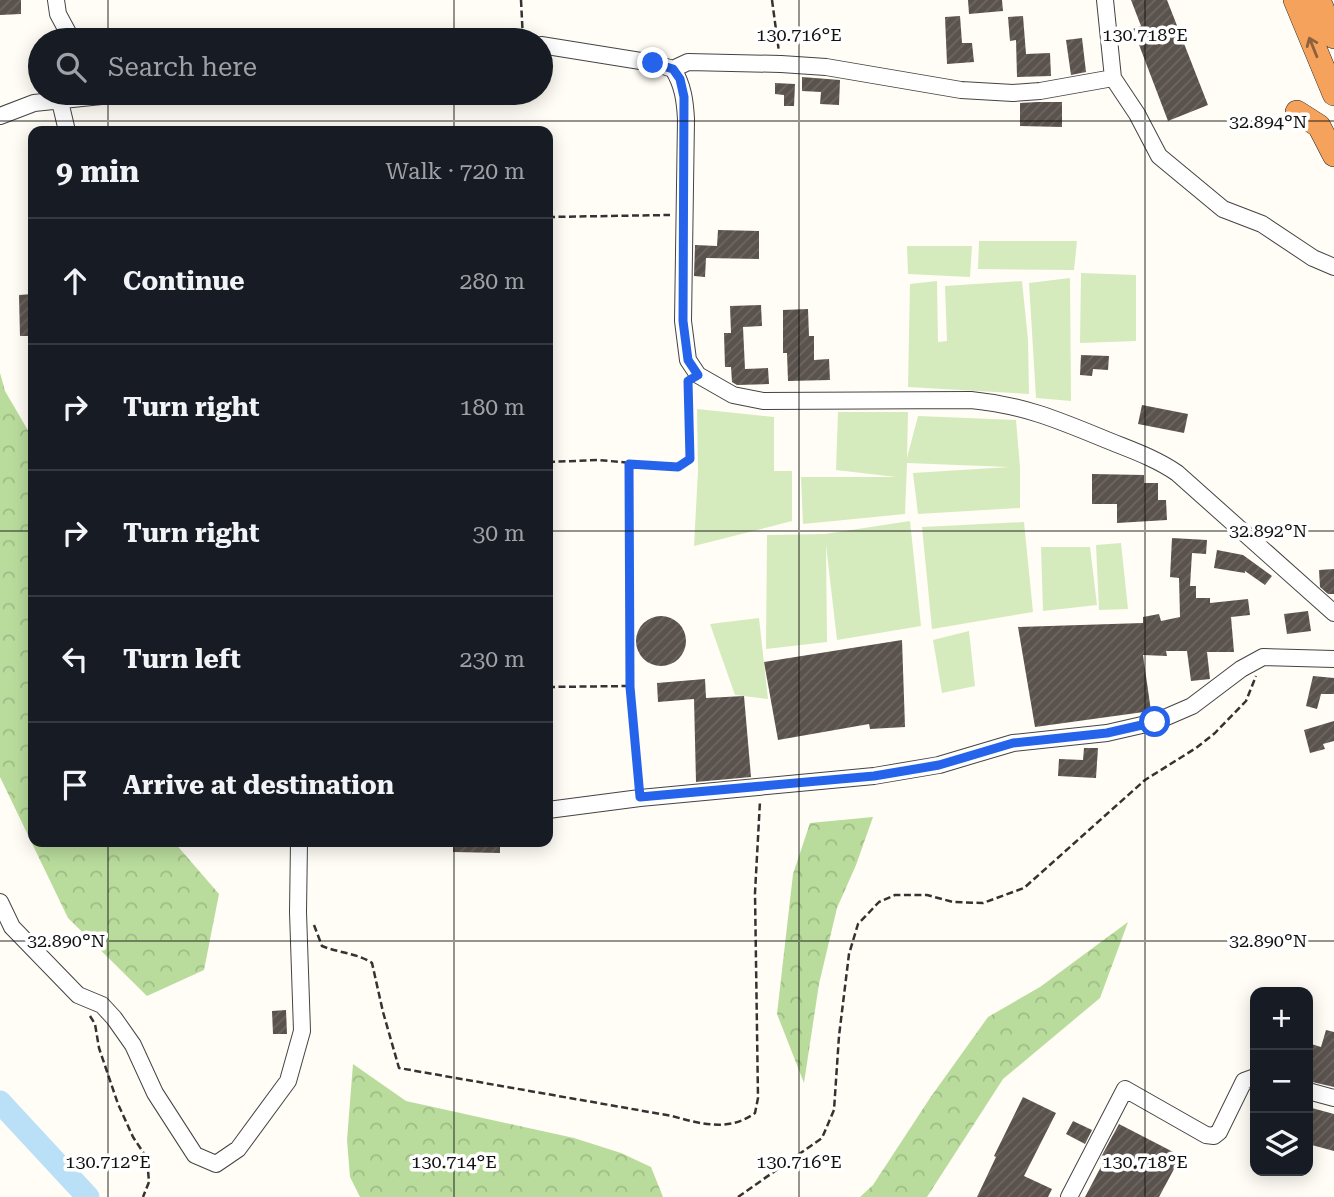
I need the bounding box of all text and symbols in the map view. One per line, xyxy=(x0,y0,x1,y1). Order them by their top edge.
text: 130.716°E xyxy=(756,24,842,45)
text: 130.718°E xyxy=(1102,24,1188,45)
search box xyxy=(28,28,553,105)
one-way arrow xyxy=(1306,37,1319,59)
route end xyxy=(637,47,668,78)
icon: search xyxy=(52,48,90,86)
text: Search here xyxy=(108,52,257,82)
text: 32.894°N xyxy=(1229,111,1307,132)
text: 9 min xyxy=(56,154,139,189)
text: Walk · 720 m xyxy=(386,158,525,185)
icon: ahead xyxy=(56,262,94,300)
text: Continue xyxy=(123,266,245,296)
text: 280 m xyxy=(460,268,525,295)
icon: right xyxy=(56,388,94,426)
text: Turn right xyxy=(123,392,259,422)
text: 180 m xyxy=(460,394,525,421)
icon: right xyxy=(56,514,94,552)
text: Turn right xyxy=(123,518,259,548)
text: 30 m xyxy=(472,520,525,547)
text: 32.892°N xyxy=(1229,520,1307,541)
icon: left xyxy=(56,640,94,678)
text: Turn left xyxy=(123,644,241,674)
text: 230 m xyxy=(460,646,525,673)
route start xyxy=(1139,706,1170,737)
icon: arrive xyxy=(56,766,94,804)
text: Arrive at destination xyxy=(123,770,394,800)
text: 32.890°N xyxy=(27,930,105,951)
text: 32.890°N xyxy=(1229,930,1307,951)
map controls xyxy=(1250,987,1313,1176)
button: + xyxy=(1250,987,1313,1050)
button: − xyxy=(1250,1050,1313,1113)
button: layers xyxy=(1250,1113,1313,1176)
text: 130.712°E xyxy=(65,1151,151,1172)
text: 130.714°E xyxy=(411,1151,497,1172)
text: 130.716°E xyxy=(756,1151,842,1172)
text: 130.718°E xyxy=(1102,1151,1188,1172)

